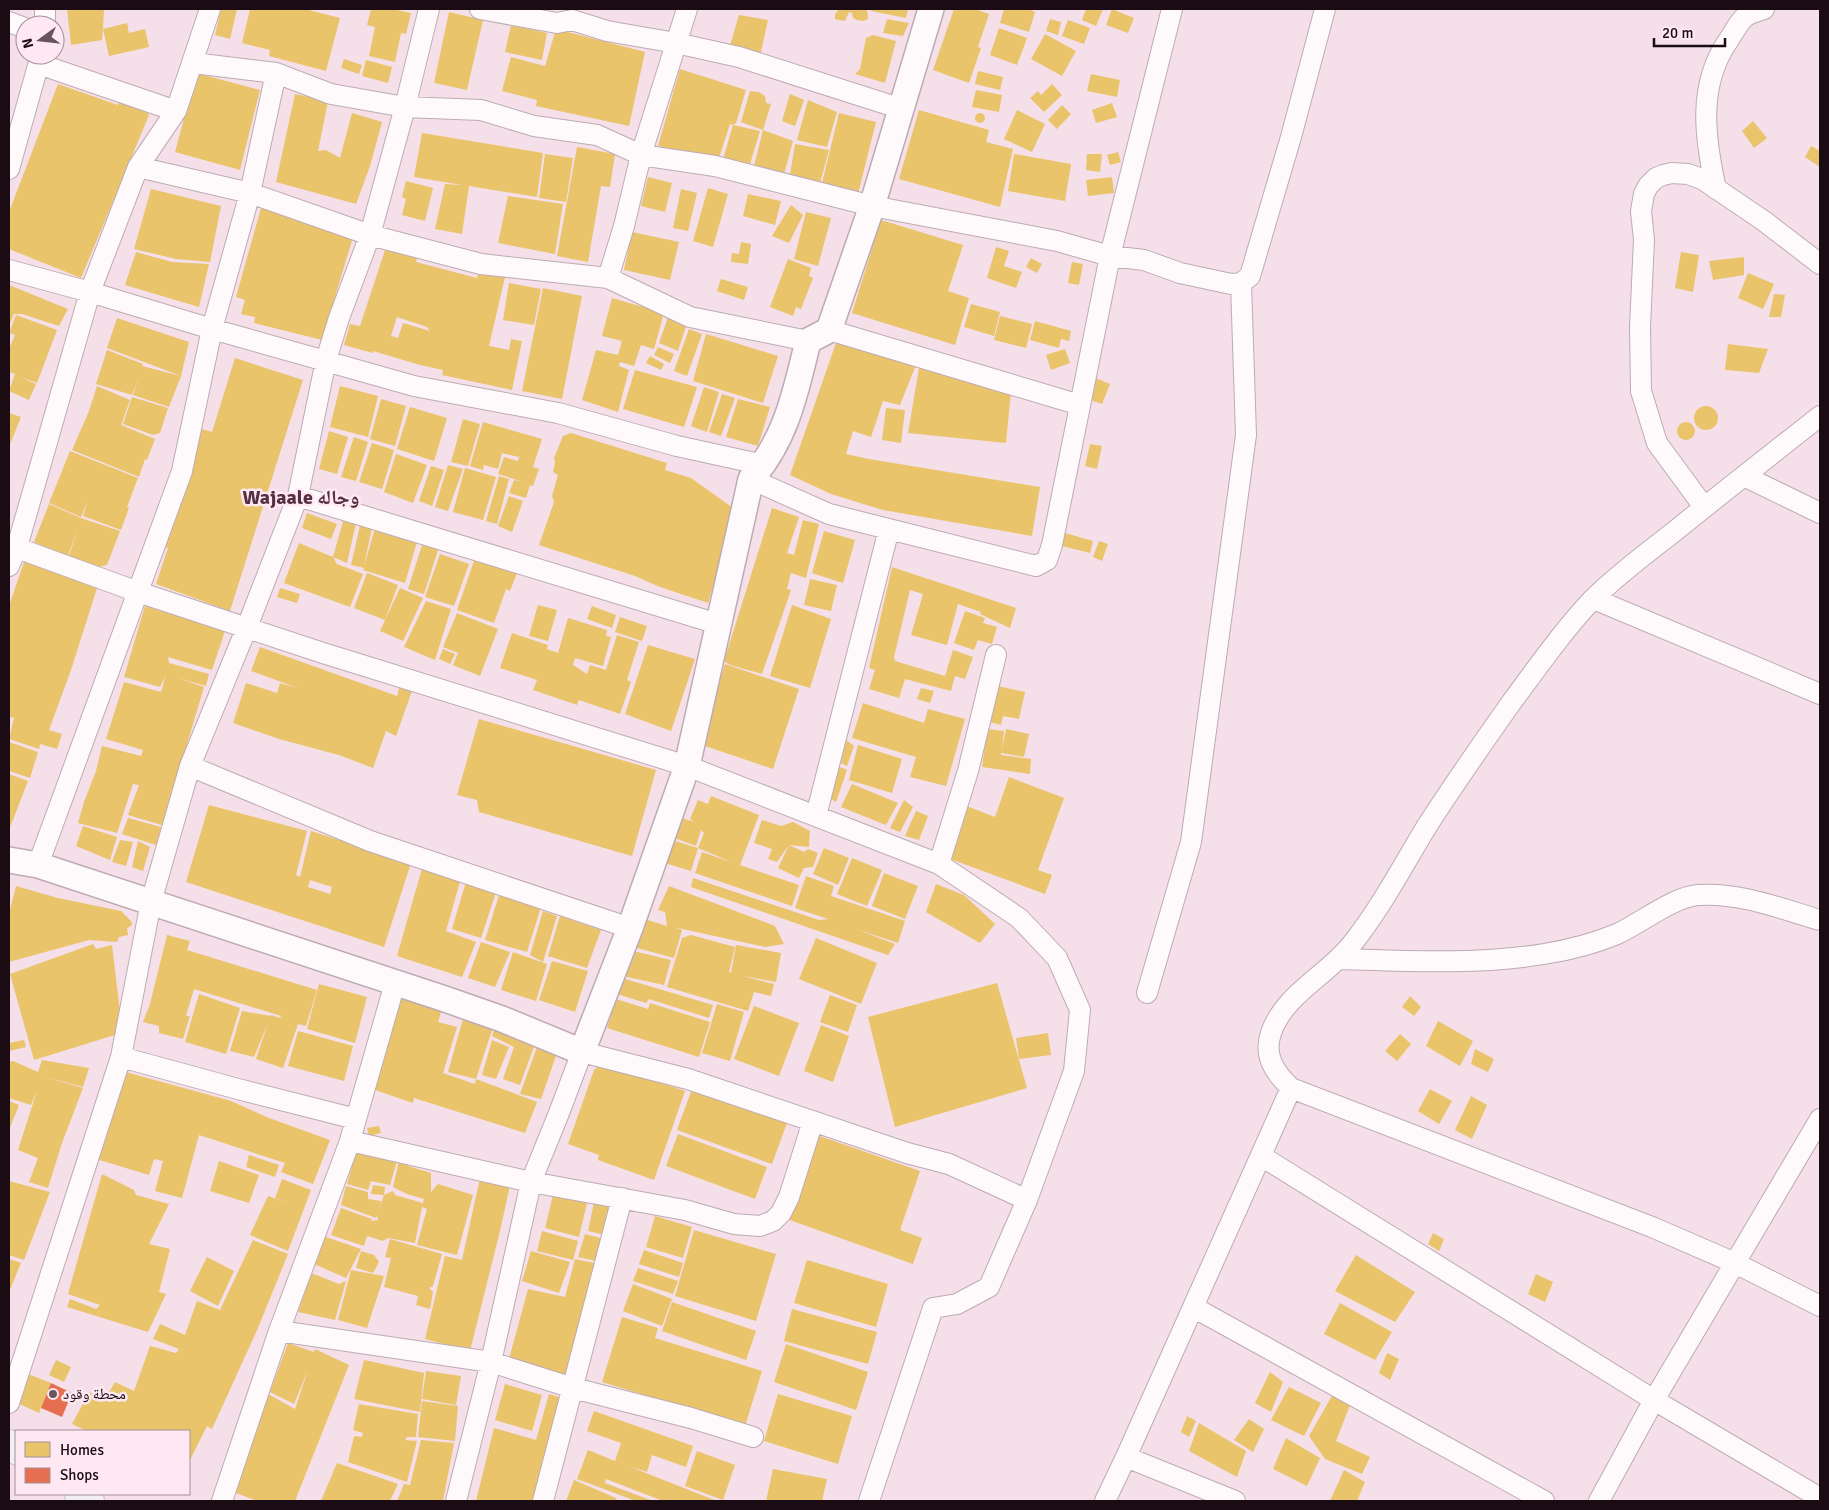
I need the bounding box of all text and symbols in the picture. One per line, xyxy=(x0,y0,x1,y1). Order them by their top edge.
north arrow xyxy=(15,15,65,65)
scale bar xyxy=(1654,15,1725,47)
text: 20 m xyxy=(1662,24,1693,42)
text: N xyxy=(18,36,37,50)
district label: Wajaale وجاله xyxy=(242,485,360,510)
place label: محطة وقود xyxy=(63,1385,126,1403)
marker: محطة وقود xyxy=(47,1388,59,1400)
legend xyxy=(15,1430,190,1495)
text: Homes xyxy=(60,1441,104,1459)
text: Shops xyxy=(60,1466,99,1484)

